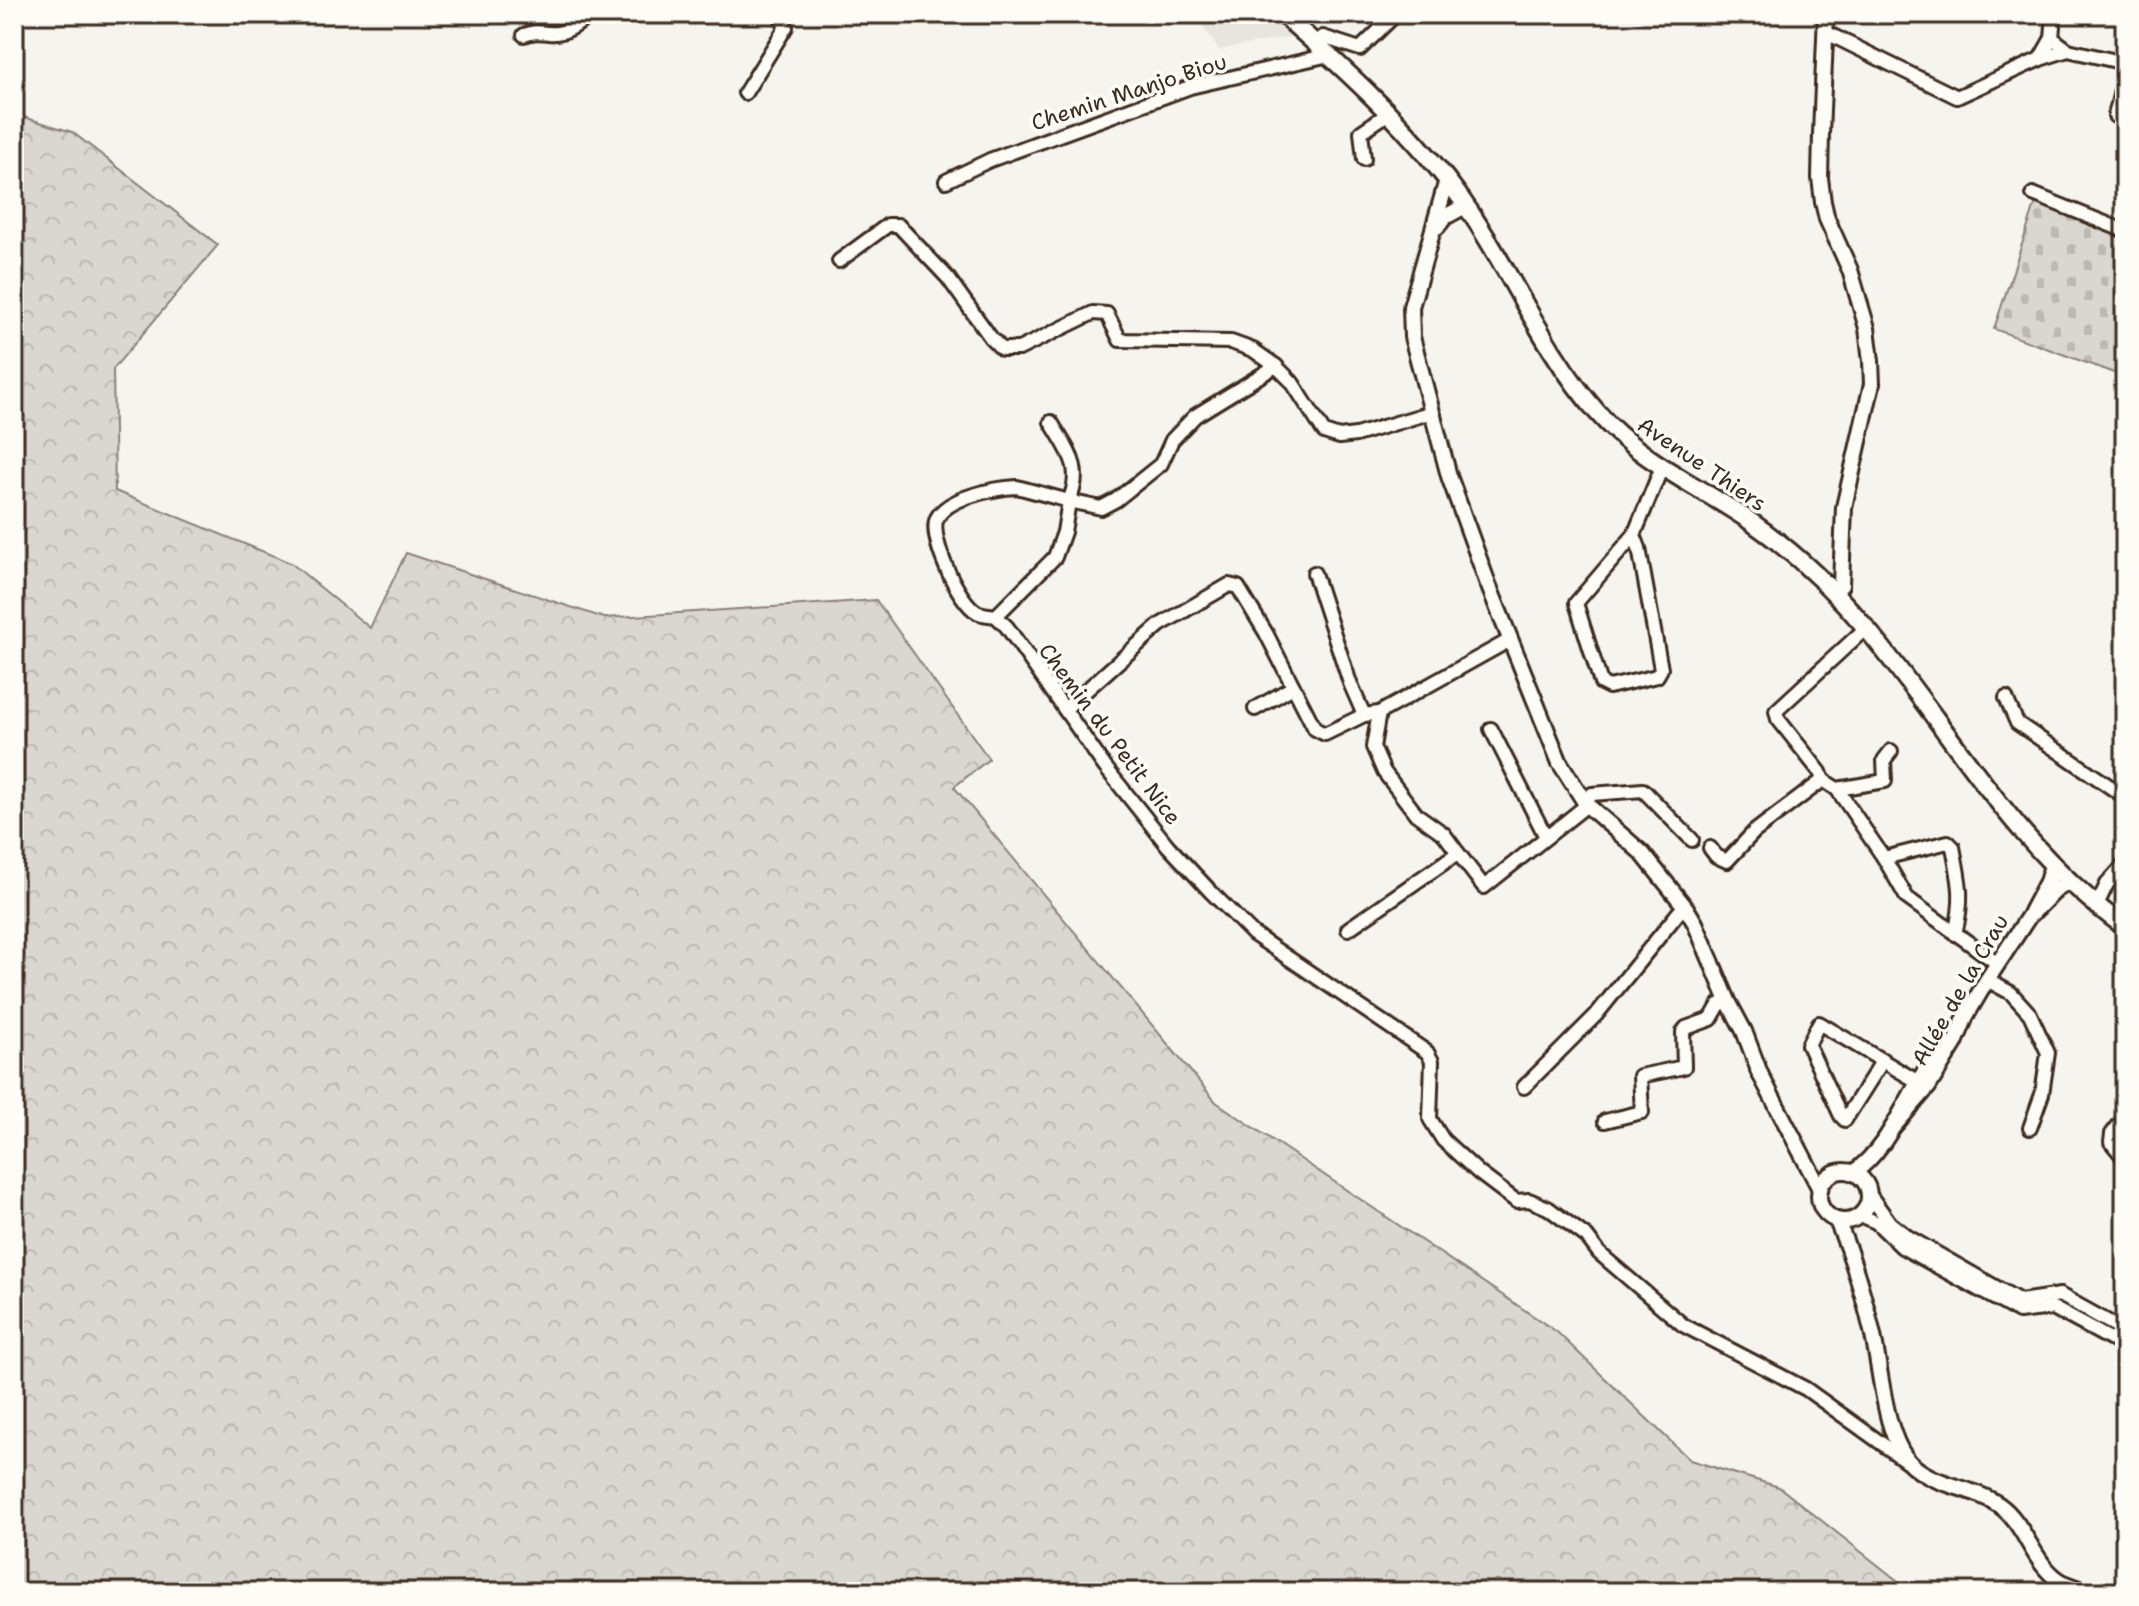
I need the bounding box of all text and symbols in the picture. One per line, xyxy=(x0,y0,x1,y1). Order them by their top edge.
street label: Chemin Manjo Biou xyxy=(1027,47,1231,137)
street label: Avenue Thiers xyxy=(1632,410,1772,518)
street label: Chemin du Petit Nice xyxy=(1032,637,1188,831)
street label: Allée de la Crau xyxy=(1905,909,2015,1071)

